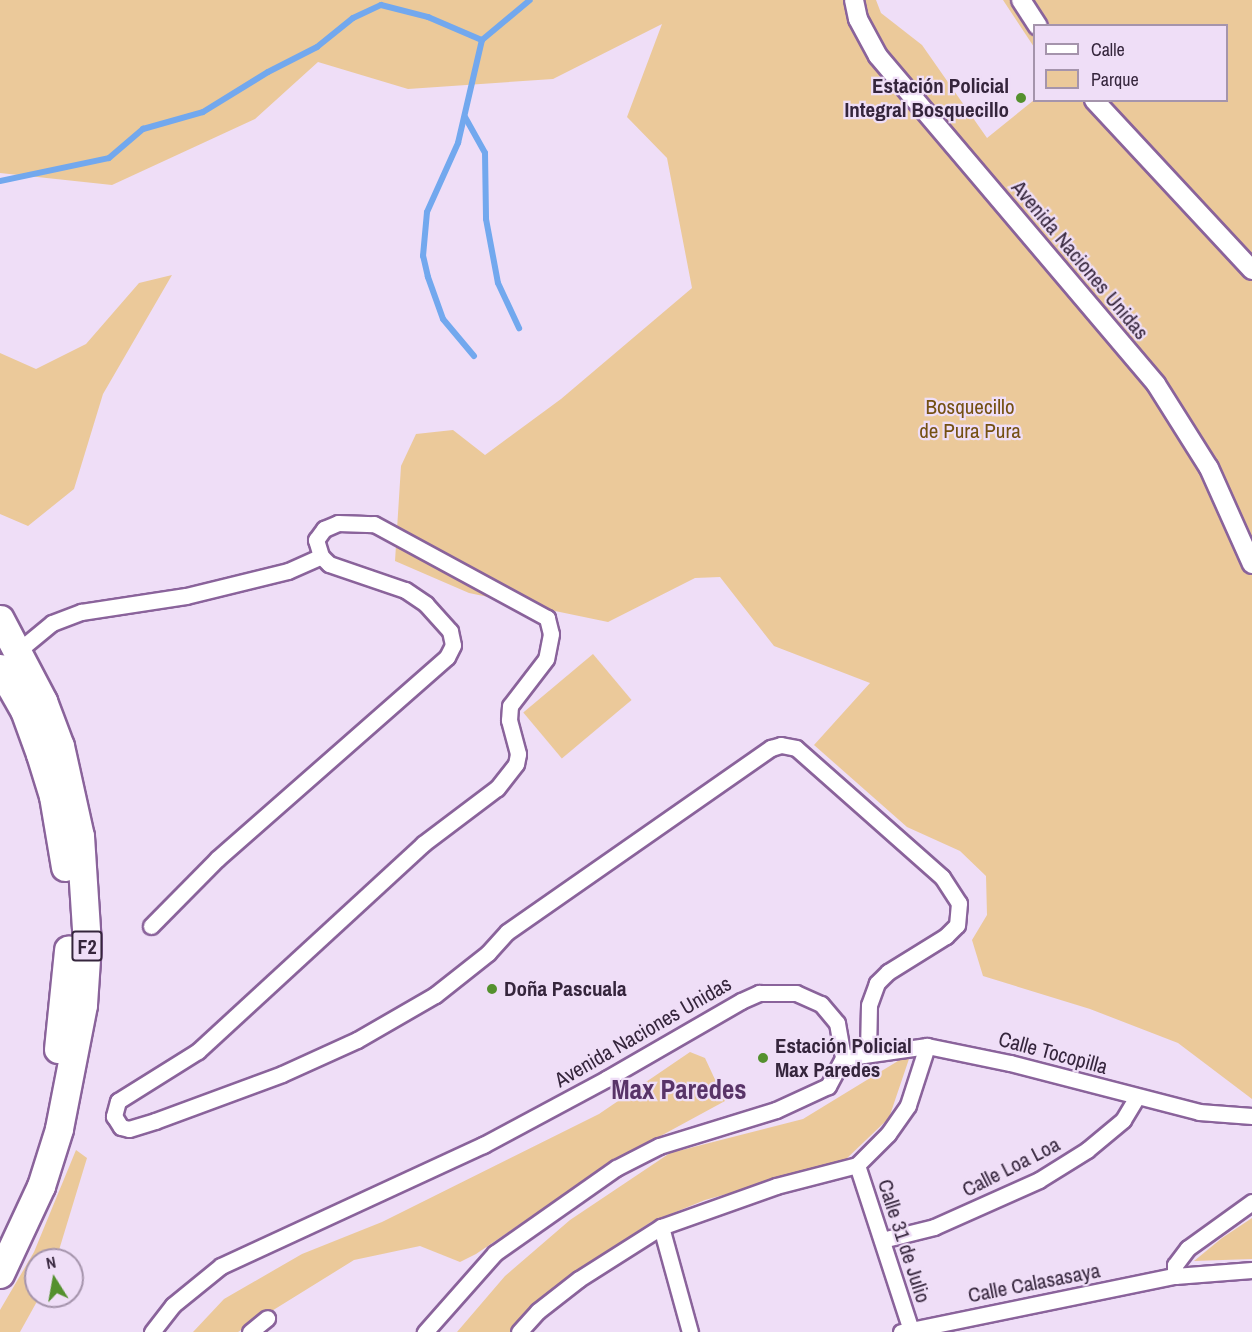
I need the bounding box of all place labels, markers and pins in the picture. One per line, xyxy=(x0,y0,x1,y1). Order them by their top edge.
place label: Estación Policial Integral Bosquecillo xyxy=(844,73,1009,123)
marker: Estación Policial Integral Bosquecillo xyxy=(1014,91,1028,105)
place label: Doña Pascuala xyxy=(504,976,627,1002)
marker: Doña Pascuala xyxy=(485,982,499,996)
place label: Estación Policial Max Paredes xyxy=(775,1033,912,1083)
marker: Estación Policial Max Paredes xyxy=(756,1051,770,1065)

